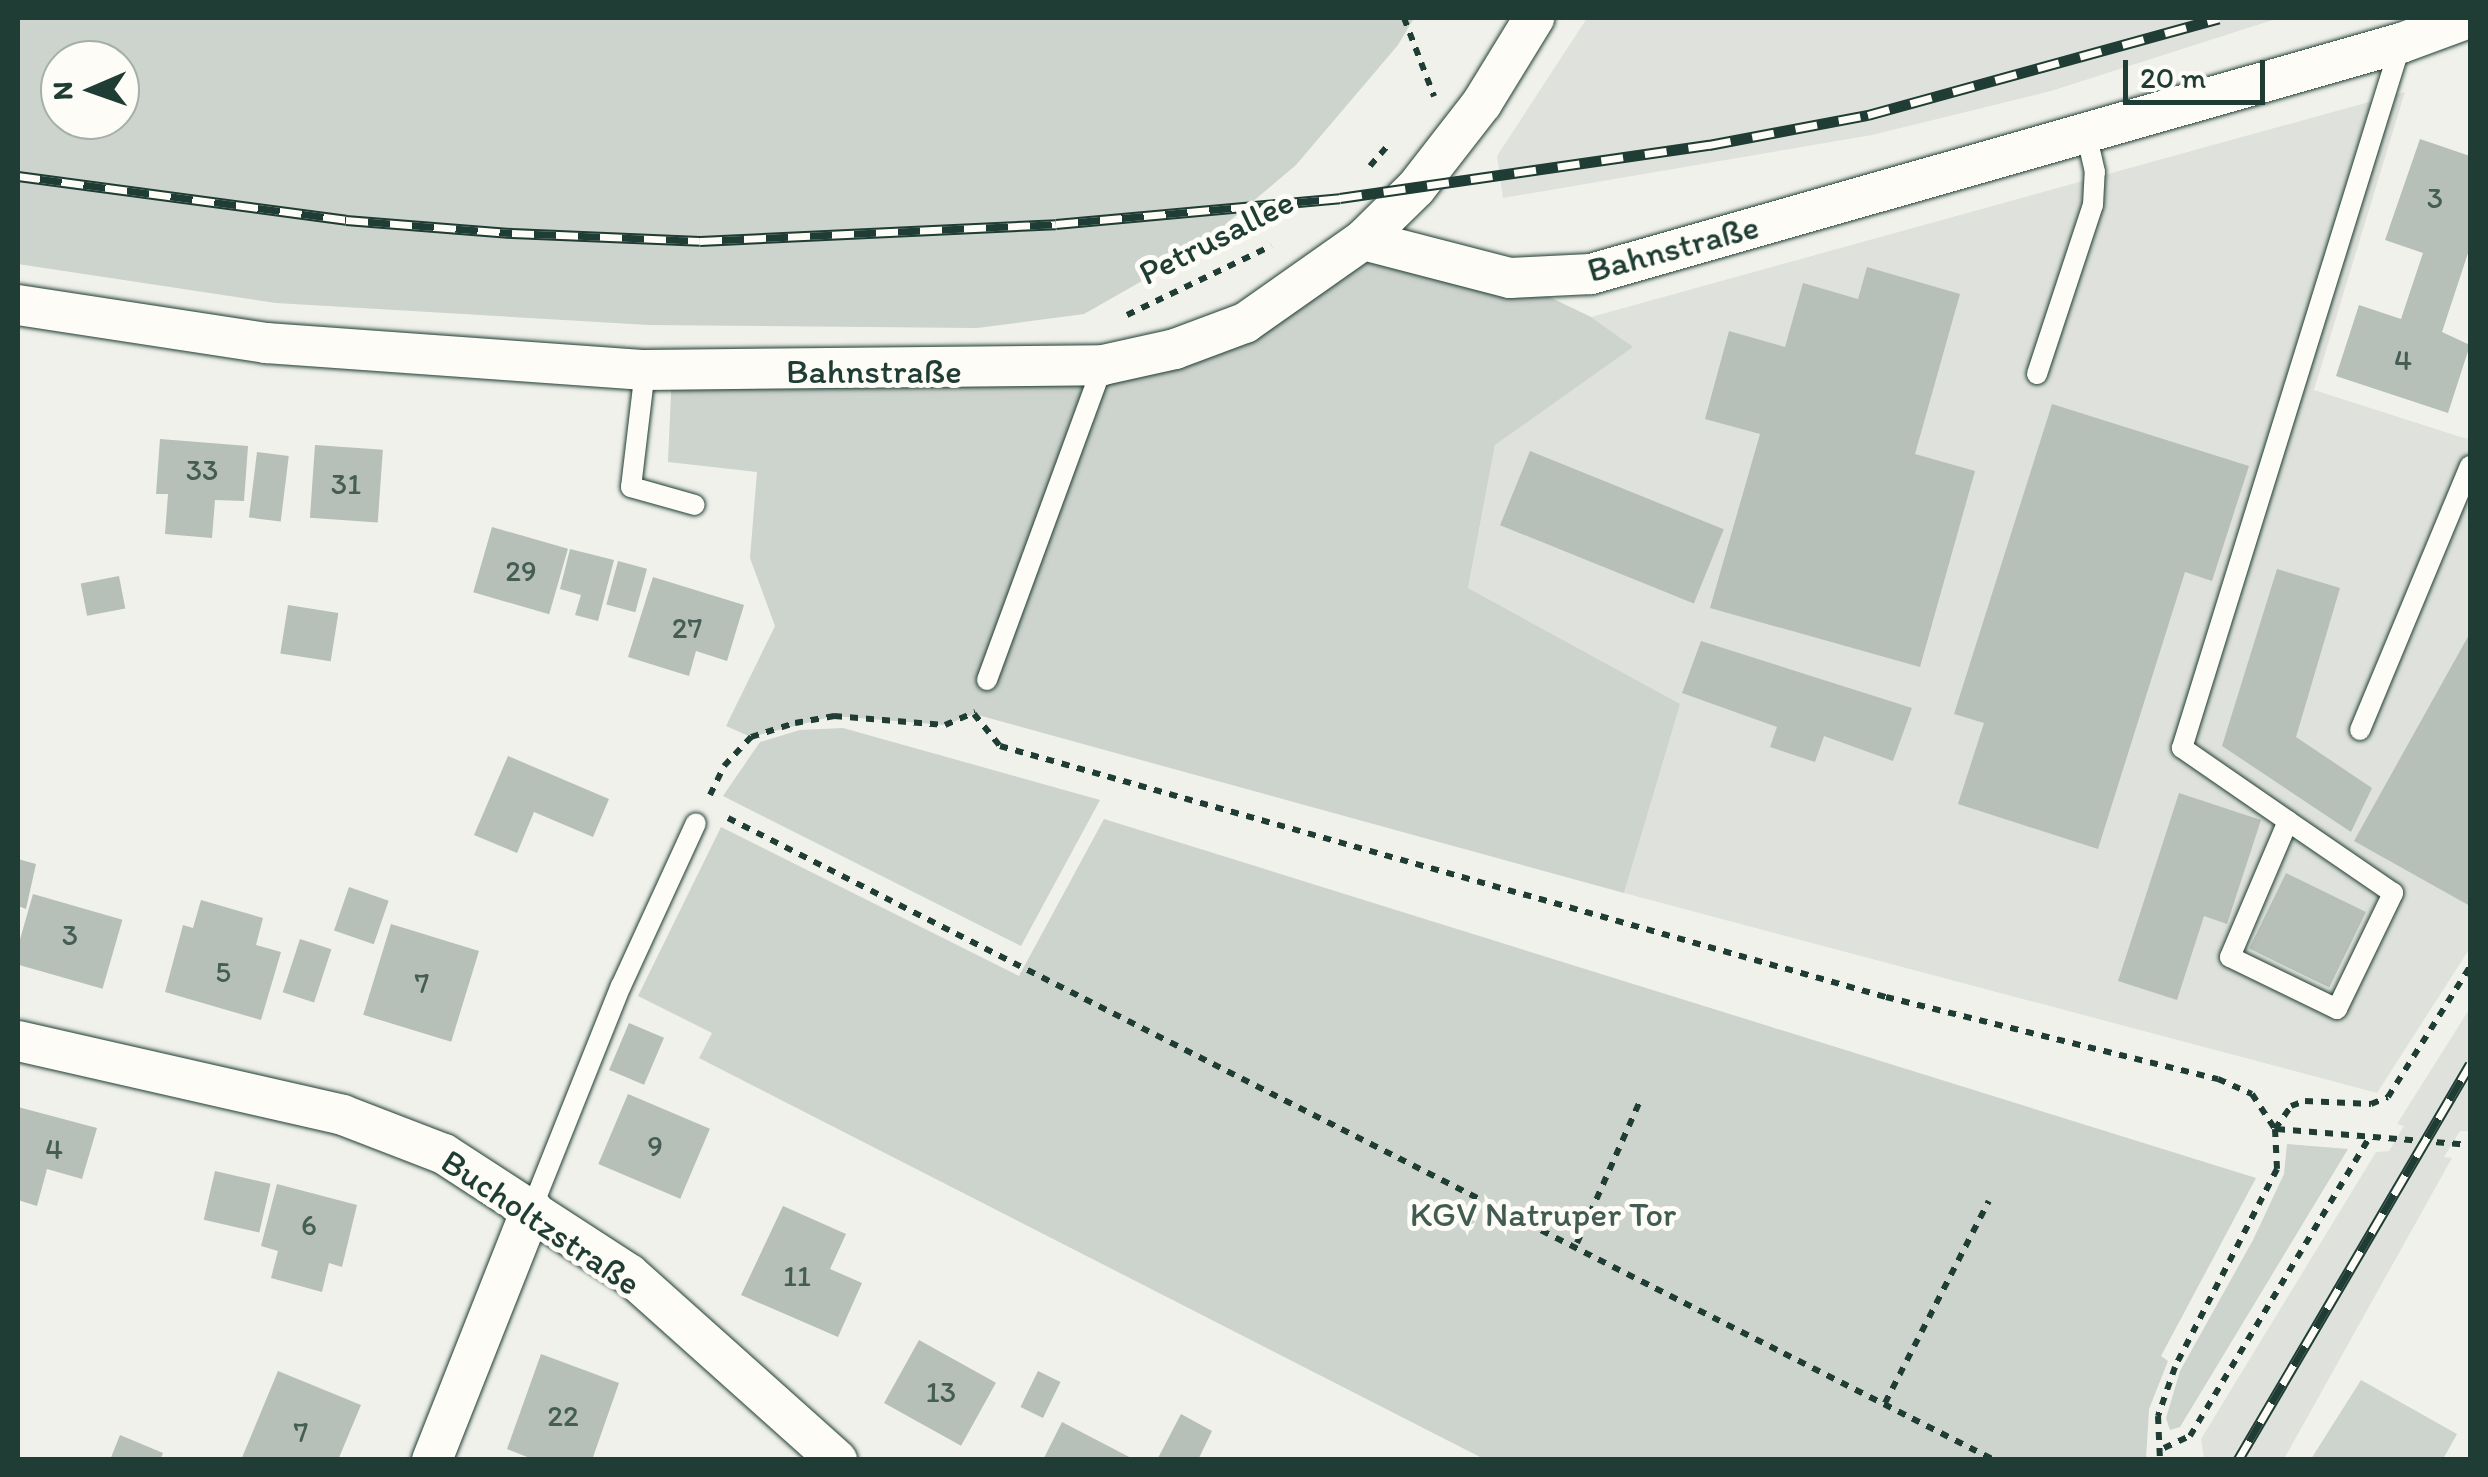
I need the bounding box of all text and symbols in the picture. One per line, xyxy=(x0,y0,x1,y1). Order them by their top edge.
north arrow xyxy=(40,40,140,140)
scale bar xyxy=(2128,40,2270,102)
text: 20 m xyxy=(2140,59,2206,96)
text: N xyxy=(45,81,79,101)
street label: Petrusallee xyxy=(1132,180,1300,294)
house number: 3 xyxy=(2427,180,2443,216)
street label: Bahnstraße xyxy=(1583,205,1763,291)
house number: 4 xyxy=(2394,342,2412,378)
street label: Bahnstraße xyxy=(786,350,962,392)
house number: 33 xyxy=(186,452,218,488)
house number: 31 xyxy=(331,466,361,502)
house number: 29 xyxy=(505,553,537,589)
house number: 27 xyxy=(672,610,702,646)
house number: 3 xyxy=(62,917,78,953)
house number: 5 xyxy=(215,954,231,990)
house number: 7 xyxy=(415,965,429,1001)
house number: 9 xyxy=(647,1128,663,1164)
house number: 4 xyxy=(45,1131,63,1167)
street label: Bucholtzstraße xyxy=(433,1140,649,1304)
park label: KGV Natruper Tor xyxy=(1409,1193,1677,1235)
house number: 6 xyxy=(301,1207,317,1243)
house number: 11 xyxy=(783,1258,811,1294)
house number: 13 xyxy=(926,1374,956,1410)
house number: 22 xyxy=(547,1398,579,1434)
house number: 7 xyxy=(294,1414,308,1450)

